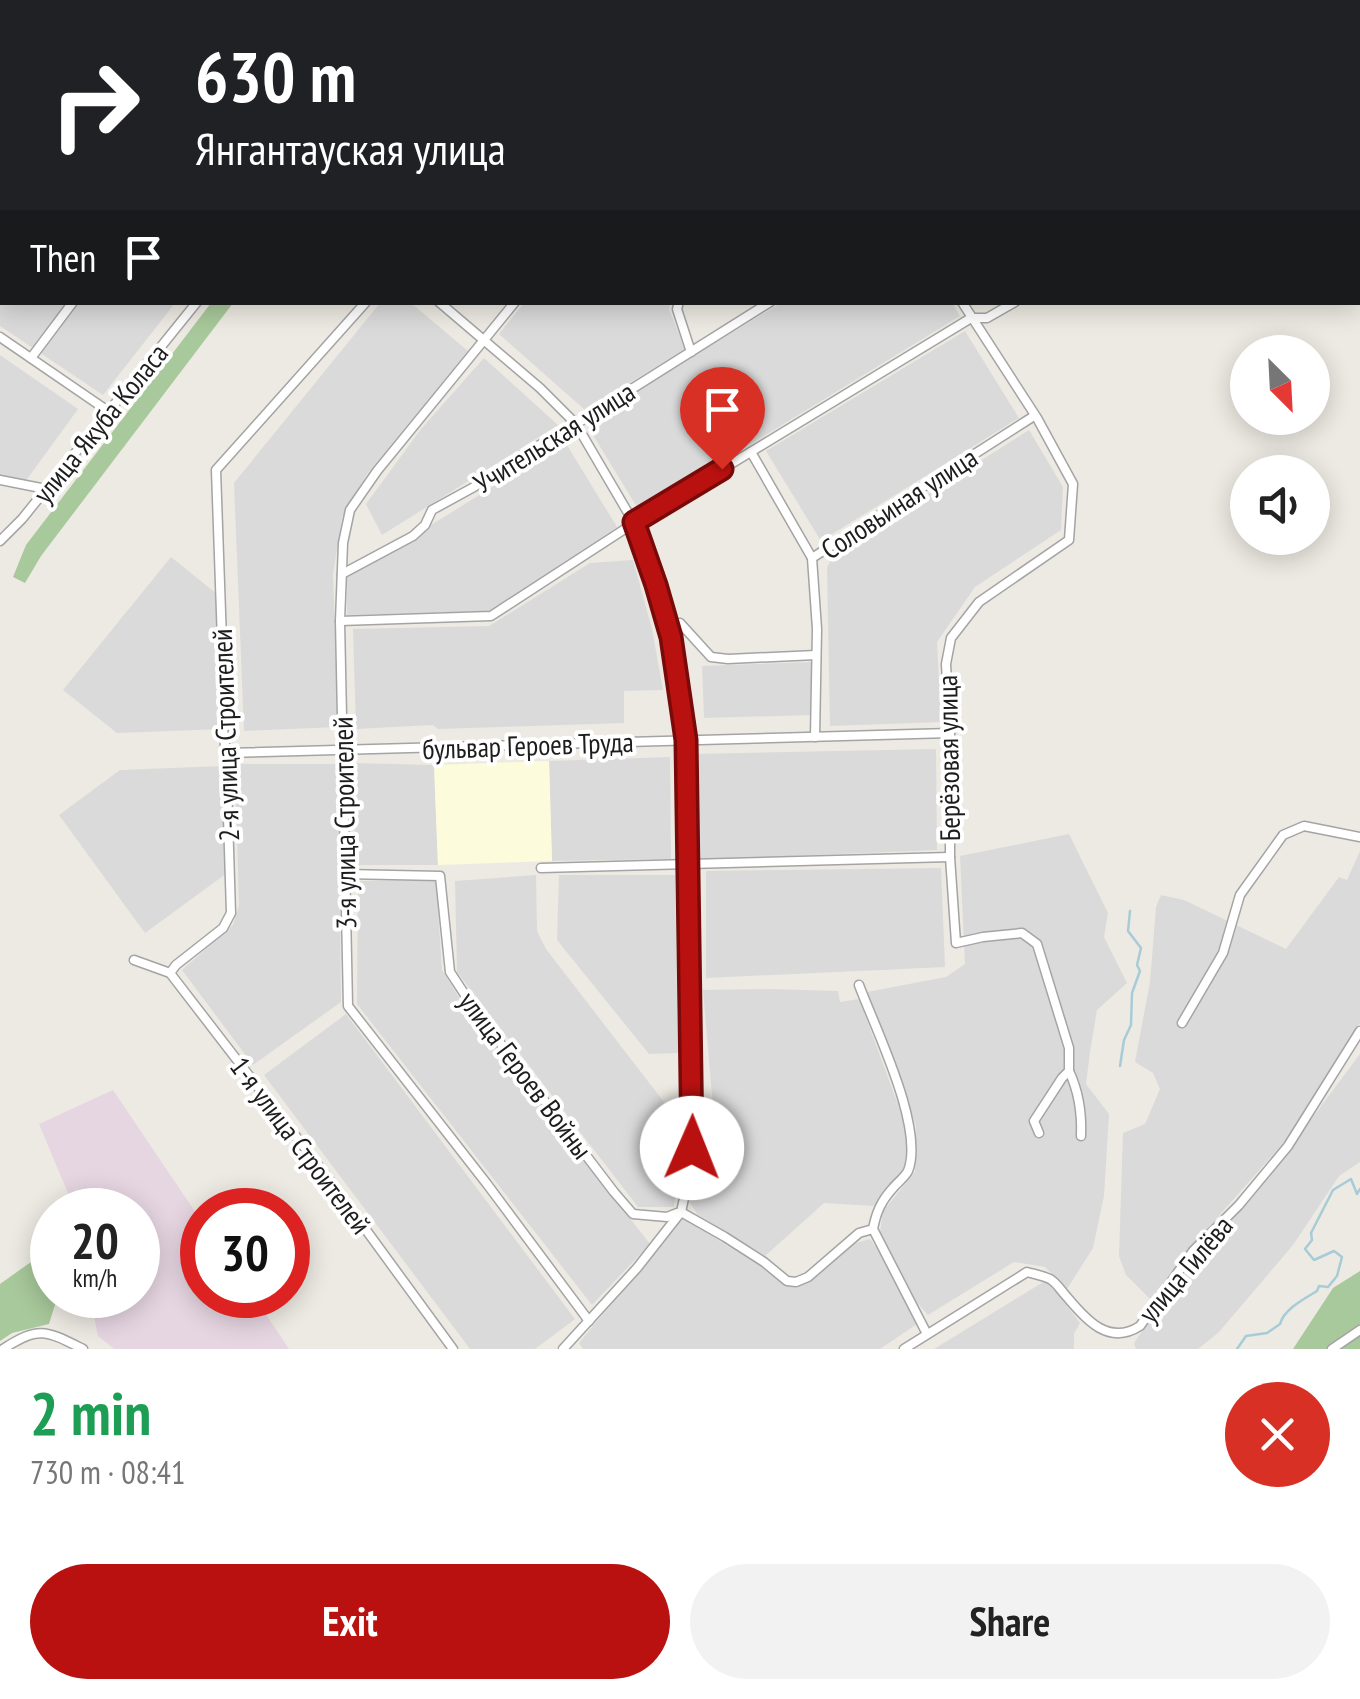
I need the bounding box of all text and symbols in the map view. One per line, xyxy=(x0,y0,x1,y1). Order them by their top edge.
text: 630 m xyxy=(195,31,356,121)
icon: right xyxy=(30,40,160,170)
text: Янгантауская улица xyxy=(195,119,506,177)
icon: arrive xyxy=(116,230,171,285)
text: Then xyxy=(30,233,96,282)
north arrow xyxy=(1230,335,1330,435)
map controls xyxy=(1230,335,1330,555)
street label: улица Якуба Коласа xyxy=(24,336,176,510)
pin xyxy=(680,367,765,470)
street label: Учительская улица xyxy=(466,373,642,501)
icon: arrive xyxy=(695,382,750,437)
street label: Соловьиная улица xyxy=(814,439,984,567)
button: sound xyxy=(1230,455,1330,555)
street label: 2-я улица Строителей xyxy=(203,628,247,842)
street label: Берёзовая улица xyxy=(928,675,968,841)
street label: 3-я улица Строителей xyxy=(324,716,364,930)
street label: бульвар Героев Труда xyxy=(422,723,634,767)
street label: улица Героев Войны xyxy=(451,984,601,1166)
street label: 1-я улица Строителей xyxy=(222,1049,380,1241)
position arrow xyxy=(640,1096,744,1200)
speed limit sign: 30 xyxy=(180,1188,310,1318)
text: 20 xyxy=(71,1208,119,1273)
street label: улица Гилёва xyxy=(1130,1208,1240,1330)
text: km/h xyxy=(73,1262,117,1294)
text: 2 min xyxy=(30,1374,151,1452)
button: close xyxy=(1225,1382,1330,1487)
text: 730 m · 08:41 xyxy=(30,1451,185,1493)
button: Exit xyxy=(30,1564,670,1679)
button: Share xyxy=(690,1564,1330,1679)

